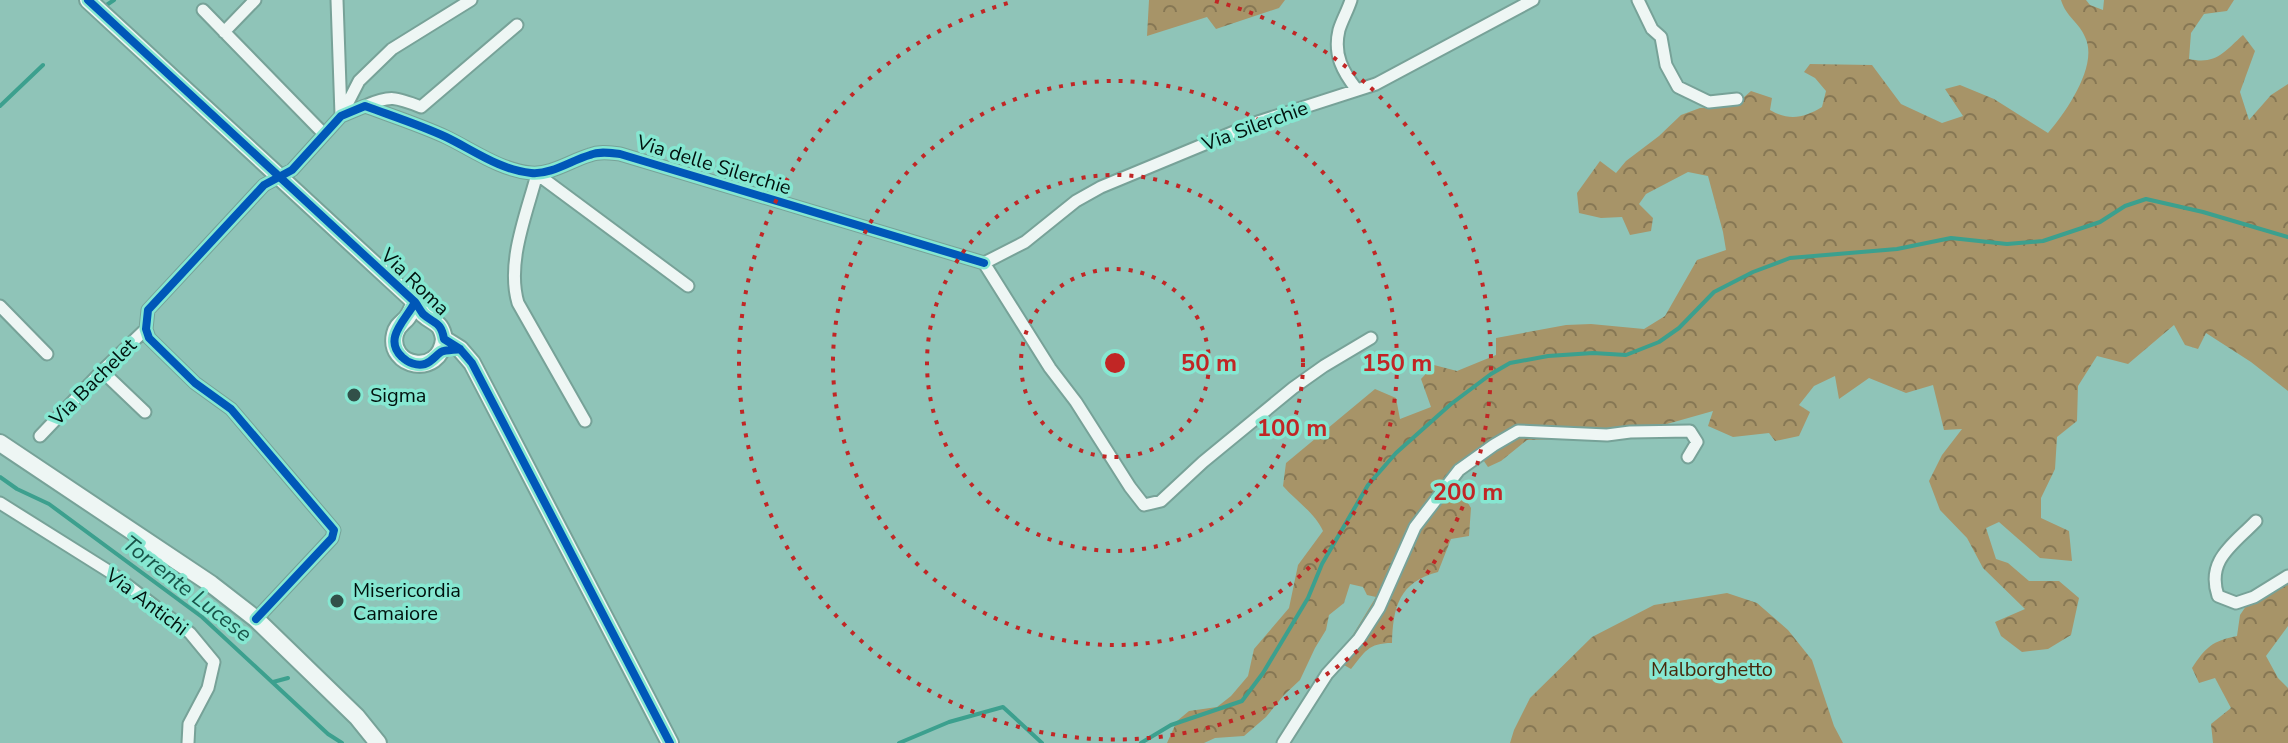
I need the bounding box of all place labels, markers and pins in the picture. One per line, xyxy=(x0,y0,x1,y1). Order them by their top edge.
centre of rings xyxy=(1101,349,1129,377)
place label: Sigma xyxy=(370,382,426,409)
marker: Sigma xyxy=(345,386,363,404)
place label: Misericordia Camaiore xyxy=(353,577,461,627)
marker: Misericordia Camaiore xyxy=(328,592,346,610)

